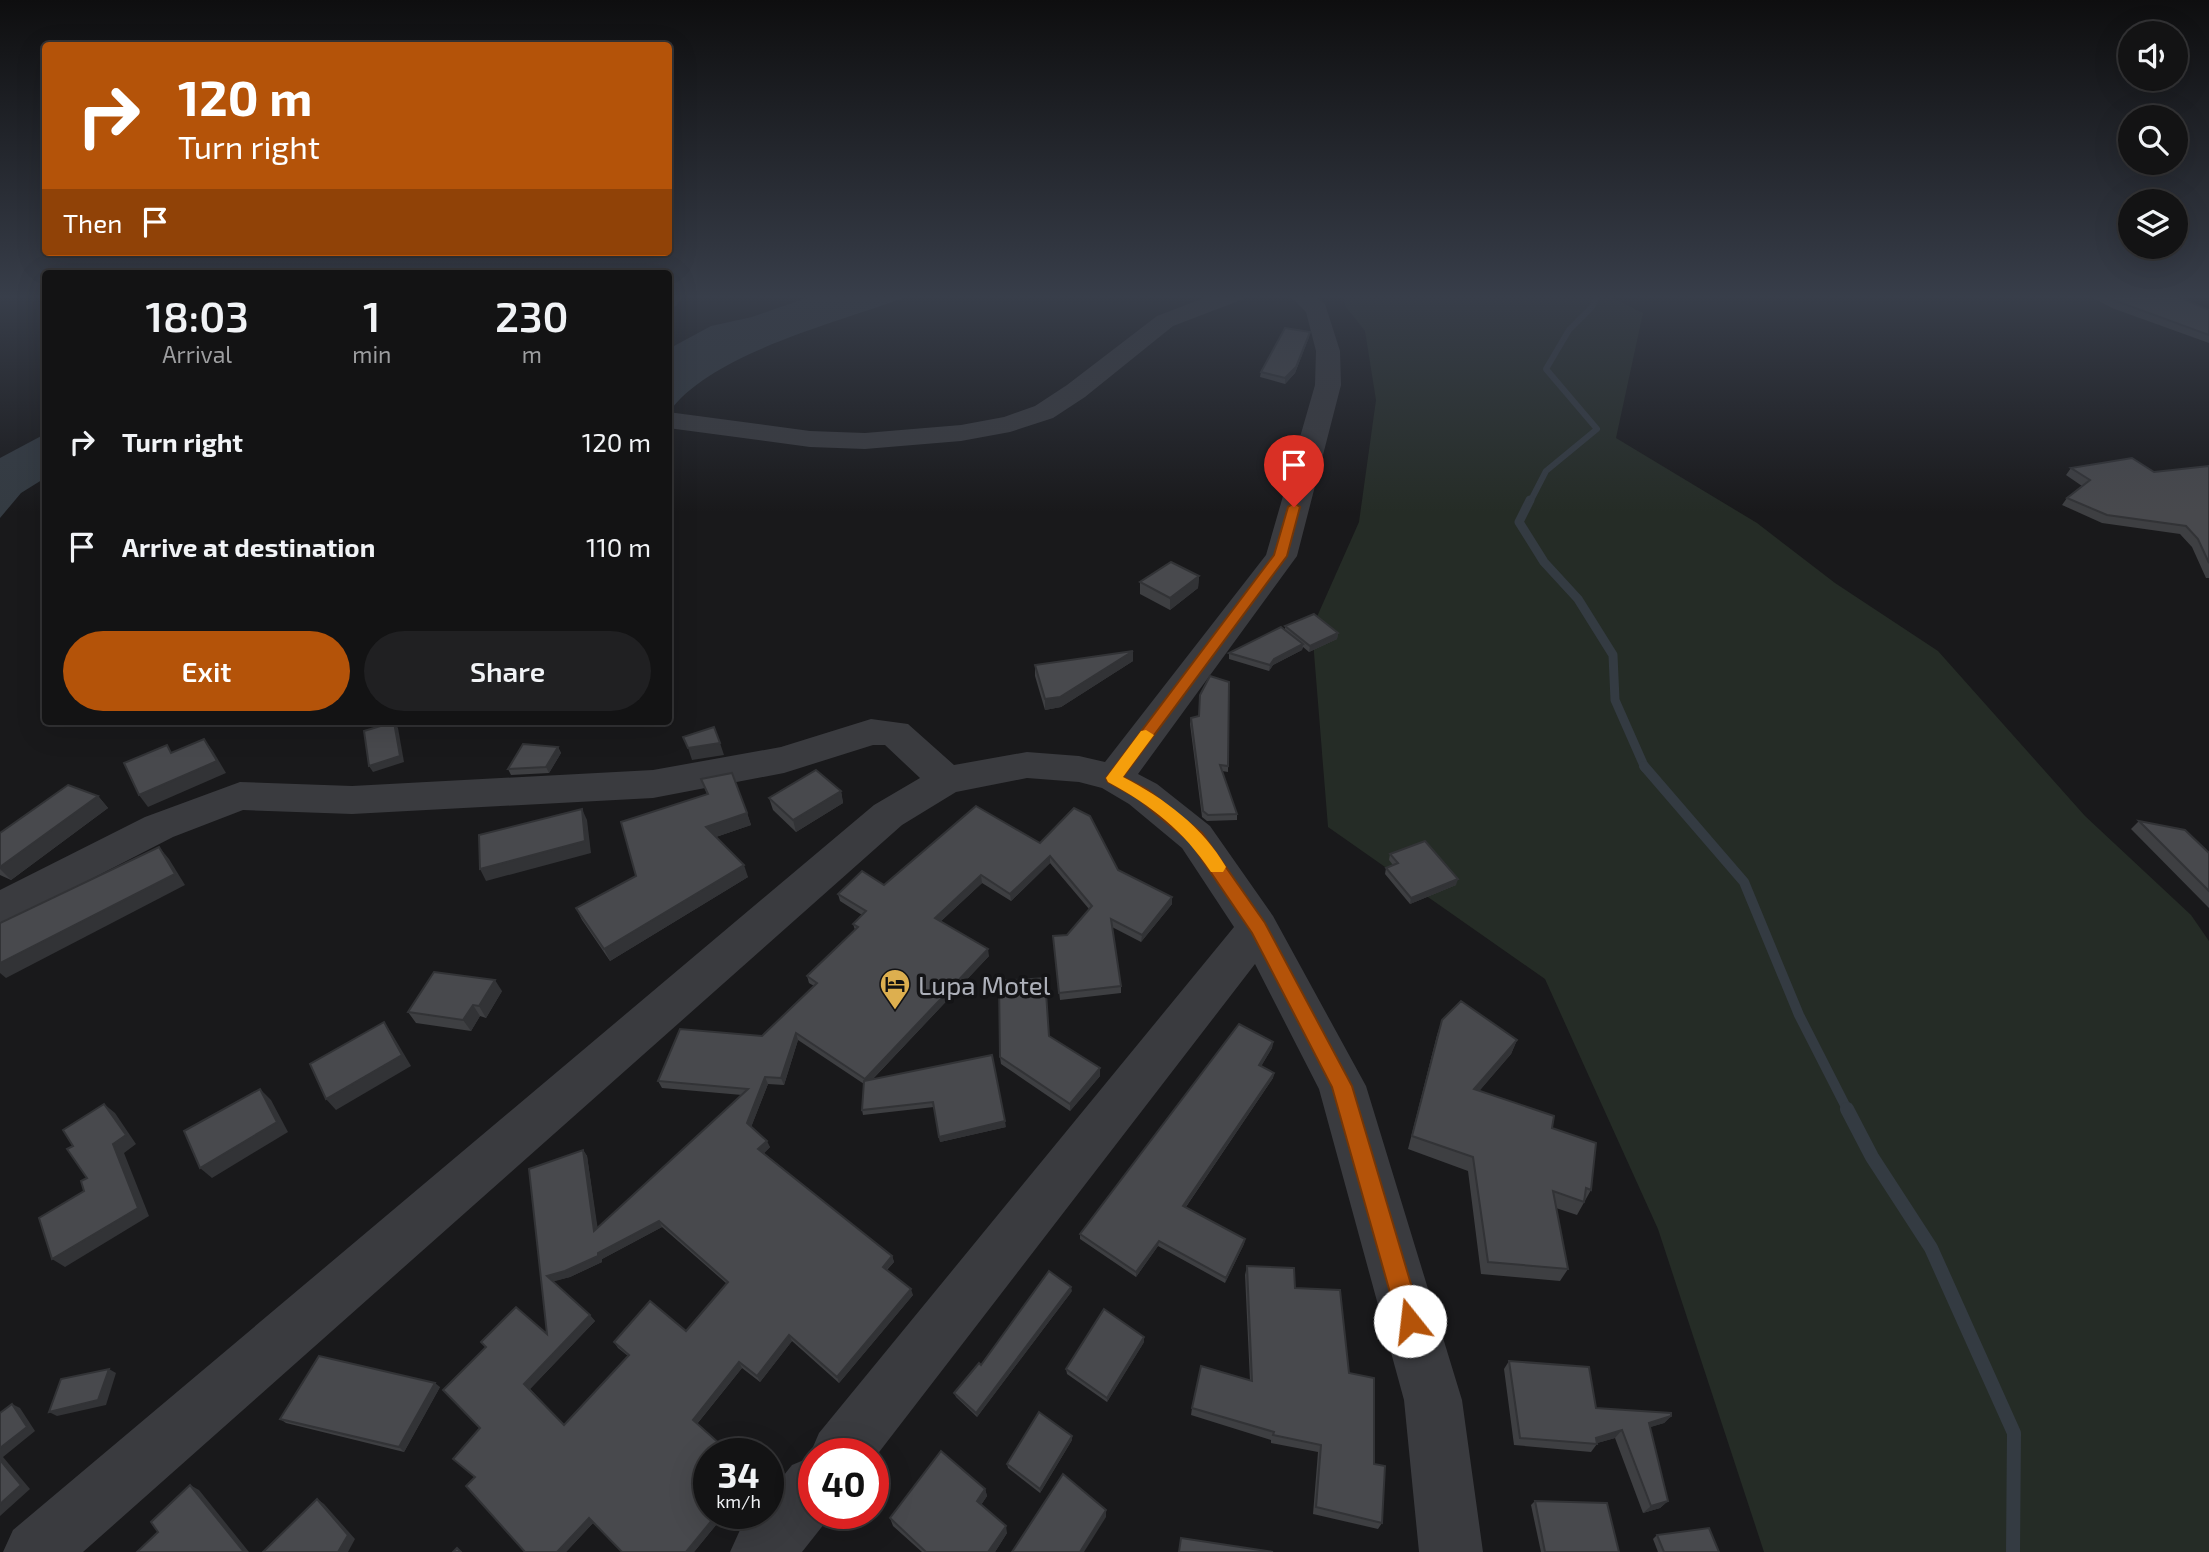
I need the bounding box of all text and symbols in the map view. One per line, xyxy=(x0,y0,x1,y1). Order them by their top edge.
map controls xyxy=(2118,21,2188,259)
button: sound xyxy=(2118,21,2188,91)
text: 120 m xyxy=(178,67,312,126)
icon: right xyxy=(63,70,154,161)
button: search xyxy=(2118,105,2188,175)
text: Turn right xyxy=(178,127,320,165)
button: layers xyxy=(2118,189,2188,259)
icon: arrive xyxy=(136,203,174,241)
text: Then xyxy=(63,207,122,238)
text: 18:03 xyxy=(145,290,249,340)
text: 1 xyxy=(363,290,381,340)
text: 230 xyxy=(495,290,569,340)
text: Arrival xyxy=(162,340,232,368)
text: min xyxy=(352,340,391,368)
text: m xyxy=(522,340,542,368)
icon: right xyxy=(63,423,101,461)
text: Turn right xyxy=(122,426,243,457)
text: 120 m xyxy=(582,426,651,457)
pin xyxy=(1264,435,1324,507)
icon: arrive xyxy=(1275,446,1313,484)
icon: arrive xyxy=(63,528,101,566)
text: Arrive at destination xyxy=(122,531,375,562)
text: 110 m xyxy=(586,531,651,562)
button: Exit xyxy=(63,631,350,711)
button: Share xyxy=(364,631,651,711)
hotel icon: Lupa Motel xyxy=(878,967,912,1011)
place label: Lupa Motel xyxy=(918,969,1051,1000)
position arrow xyxy=(1373,1284,1447,1358)
speed limit sign: 40 xyxy=(798,1438,889,1529)
text: 34 xyxy=(717,1453,760,1495)
text: km/h xyxy=(716,1490,761,1512)

